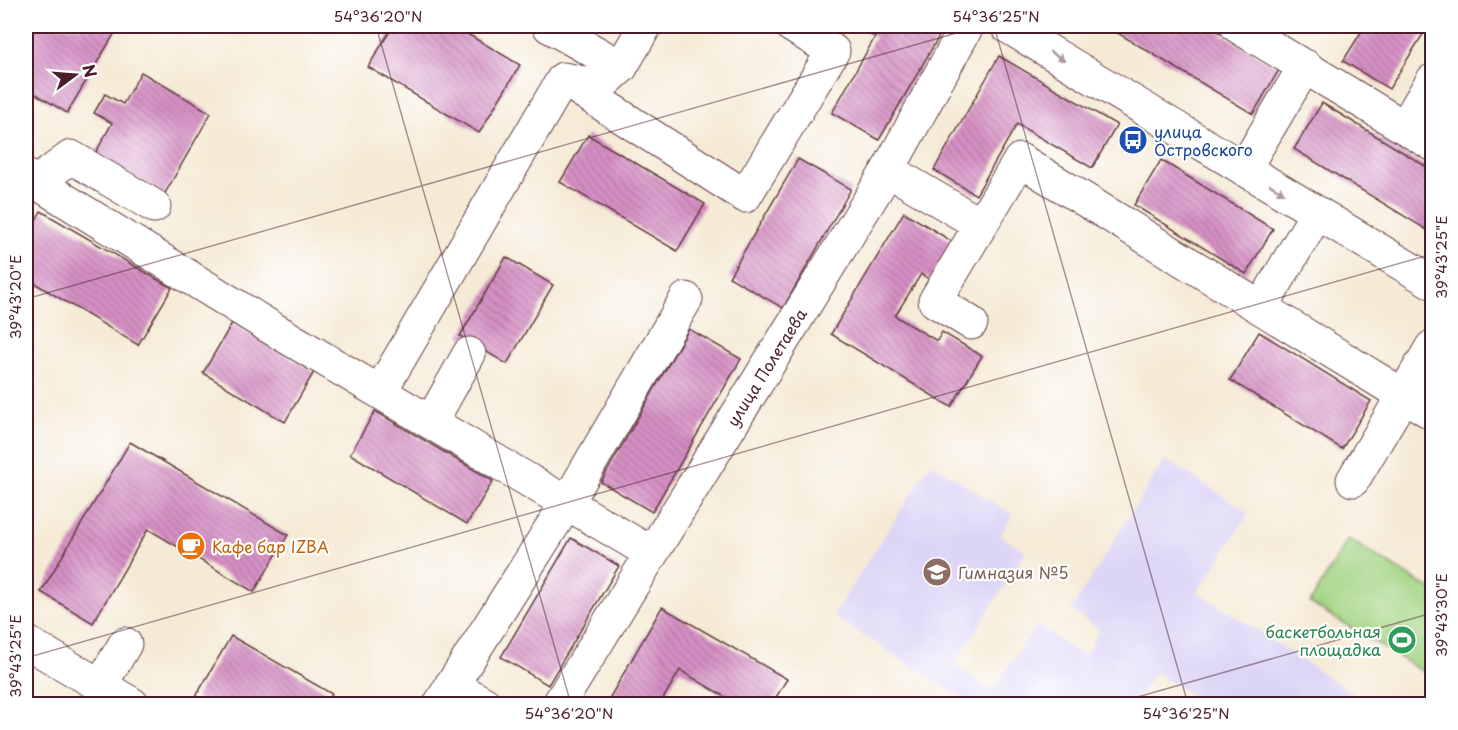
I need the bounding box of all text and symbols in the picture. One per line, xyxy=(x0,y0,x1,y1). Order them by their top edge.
text: 54°36'20"N xyxy=(334,4,422,27)
text: 54°36'25"N xyxy=(952,4,1040,27)
north arrow xyxy=(45,45,105,105)
one-way arrow xyxy=(1049,50,1065,61)
text: N xyxy=(77,61,104,80)
place label: улица Островского xyxy=(1154,119,1253,161)
bus stop icon: улица Островского xyxy=(1117,124,1149,156)
one-way arrow xyxy=(1269,184,1285,195)
text: 39°43'25"E xyxy=(1429,215,1452,299)
text: 39°43'20"E xyxy=(3,255,26,339)
street label: улица Полетаева xyxy=(720,303,812,431)
cafe icon: Кафе бар IZBA xyxy=(175,530,207,562)
place label: Кафе бар IZBA xyxy=(212,534,329,558)
school or university icon: Гимназия №5 xyxy=(921,556,953,588)
place label: Гимназия №5 xyxy=(958,560,1069,584)
text: 39°43'30"E xyxy=(1429,573,1452,657)
text: 39°43'25"E xyxy=(3,614,26,698)
place label: баскетбольная площадка xyxy=(1265,619,1381,661)
sports icon: баскетбольная площадка xyxy=(1386,624,1418,656)
text: 54°36'20"N xyxy=(525,701,613,724)
text: 54°36'25"N xyxy=(1142,701,1230,724)

